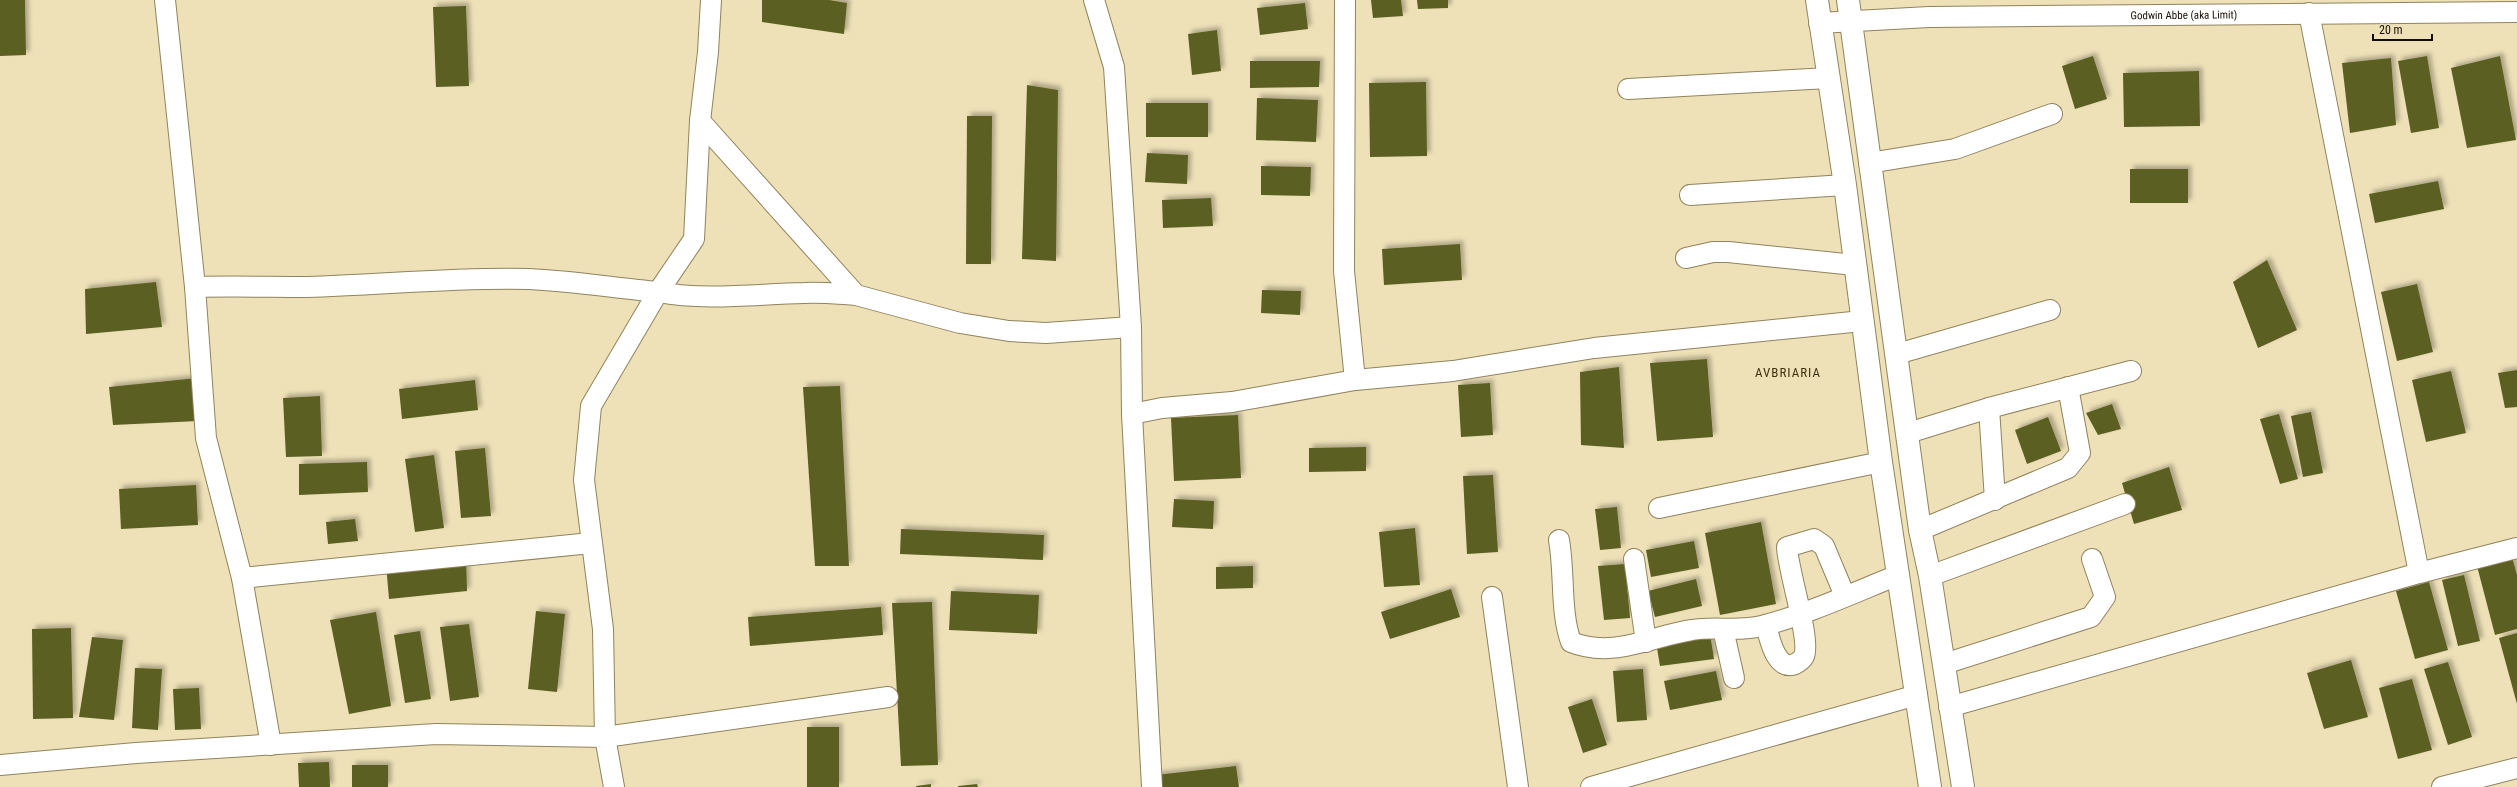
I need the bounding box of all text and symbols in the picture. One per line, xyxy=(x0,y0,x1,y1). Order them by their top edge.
street label: Godwin Abbe (aka Limit) xyxy=(2130,8,2237,22)
scale bar xyxy=(2373,16,2432,42)
text: 20 m xyxy=(2379,23,2403,37)
district label: AVBRIARIA xyxy=(1755,365,1821,380)

